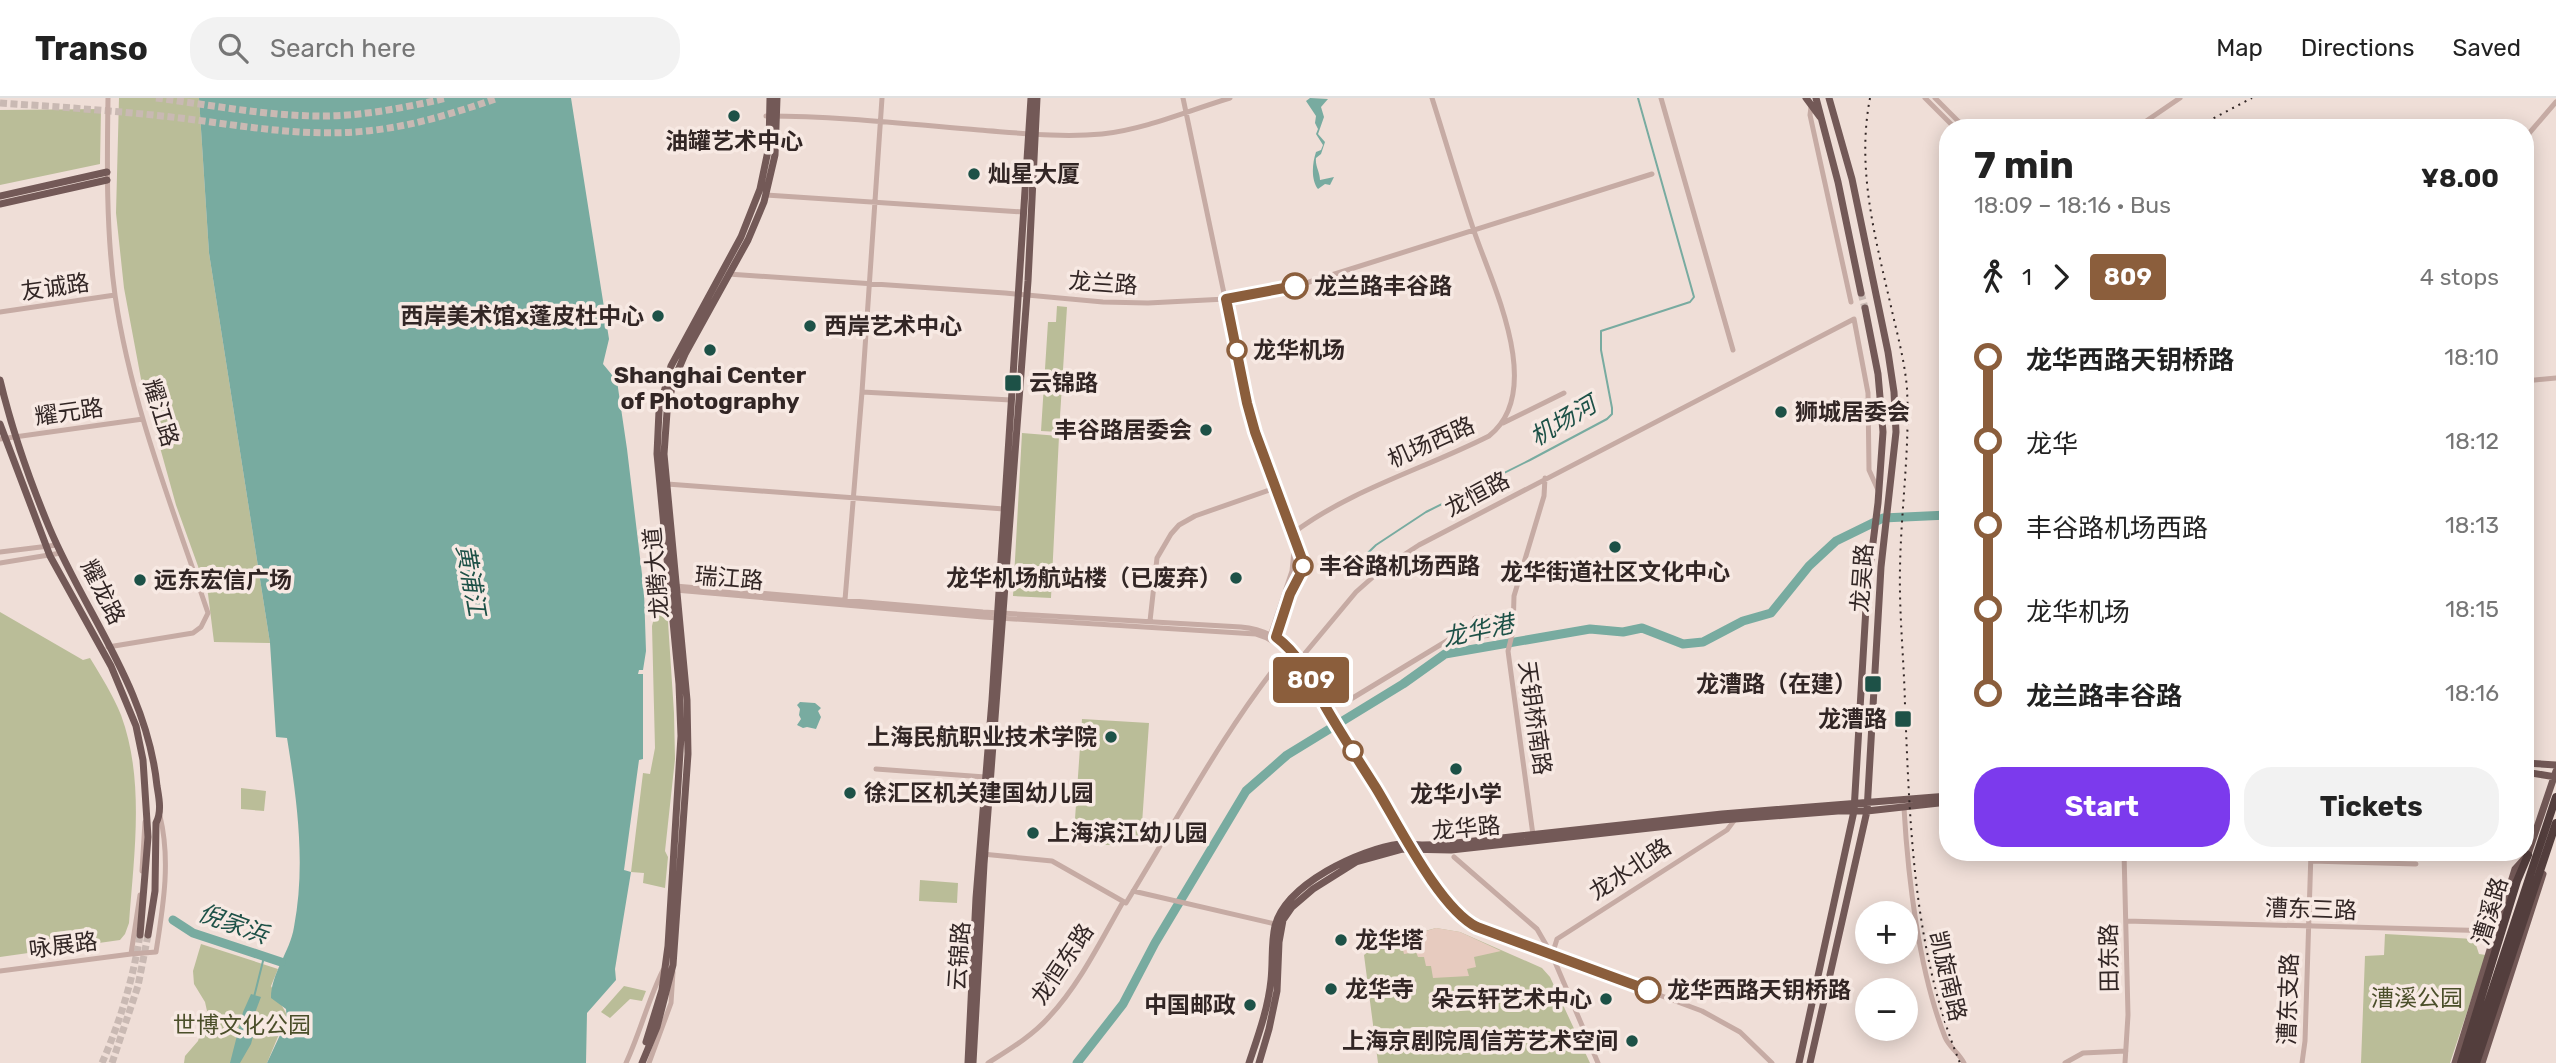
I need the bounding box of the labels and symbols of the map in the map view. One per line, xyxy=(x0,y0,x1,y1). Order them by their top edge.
marker: 油罐艺术中心 xyxy=(726,108,742,124)
place label: 油罐艺术中心 xyxy=(665,127,803,155)
place label: 灿星大厦 xyxy=(988,160,1080,188)
marker: 灿星大厦 xyxy=(966,166,982,182)
street label: 龙兰路 xyxy=(1068,267,1138,299)
street label: 友诚路 xyxy=(19,268,91,306)
place label: 龙兰路丰谷路 xyxy=(1314,272,1452,300)
marker: 龙兰路丰谷路 xyxy=(1282,273,1308,299)
place label: 西岸美术馆x蓬皮杜中心 xyxy=(400,302,644,330)
marker: 西岸美术馆x蓬皮杜中心 xyxy=(650,308,666,324)
place label: 西岸艺术中心 xyxy=(824,312,962,340)
marker: 西岸艺术中心 xyxy=(802,318,818,334)
place label: 龙华机场 xyxy=(1253,336,1345,364)
marker: 龙华机场 xyxy=(1227,340,1247,360)
marker: Shanghai Center of Photography xyxy=(702,342,718,358)
place label: Shanghai Center of Photography xyxy=(614,361,807,415)
place label: 云锦路 xyxy=(1029,369,1098,397)
marker: 云锦路 xyxy=(1003,373,1023,393)
street label: 耀江路 xyxy=(138,376,184,450)
water label: 机场河 xyxy=(1525,388,1604,452)
street label: 耀元路 xyxy=(33,393,105,431)
place label: 狮城居委会 xyxy=(1795,398,1910,426)
marker: 狮城居委会 xyxy=(1773,404,1789,420)
street label: 机场西路 xyxy=(1383,411,1479,473)
place label: 丰谷路居委会 xyxy=(1054,416,1192,444)
marker: 丰谷路居委会 xyxy=(1198,422,1214,438)
street label: 龙恒路 xyxy=(1440,465,1514,523)
street label: 龙腾大道 xyxy=(638,526,674,620)
marker: 龙华街道社区文化中心 xyxy=(1607,539,1623,555)
water label: 黄浦江 xyxy=(451,542,492,621)
street label: 龙吴路 xyxy=(1846,543,1878,613)
place label: 丰谷路机场西路 xyxy=(1319,552,1480,580)
street label: 耀龙路 xyxy=(75,555,131,629)
marker: 丰谷路机场西路 xyxy=(1293,556,1313,576)
place label: 龙华街道社区文化中心 xyxy=(1500,558,1730,586)
street label: 瑞江路 xyxy=(693,561,765,595)
place label: 龙华机场航站楼（已废弃） xyxy=(946,564,1222,592)
place label: 远东宏信广场 xyxy=(154,566,292,594)
marker: 龙华机场航站楼（已废弃） xyxy=(1228,570,1244,586)
marker: 远东宏信广场 xyxy=(132,572,148,588)
water label: 龙华港 xyxy=(1440,609,1519,652)
line badge: 809 xyxy=(1271,657,1351,703)
street label: 天钥桥南路 xyxy=(1513,659,1557,777)
place label: 龙漕路（在建） xyxy=(1696,670,1857,698)
marker: 龙漕路（在建） xyxy=(1863,674,1883,694)
place label: 龙漕路 xyxy=(1818,705,1887,733)
marker: 龙漕路 xyxy=(1893,709,1913,729)
place label: 上海民航职业技术学院 xyxy=(867,723,1097,751)
marker: 上海民航职业技术学院 xyxy=(1103,729,1119,745)
unlabelled marker xyxy=(1343,741,1363,761)
marker: 龙华小学 xyxy=(1448,761,1464,777)
place label: 徐汇区机关建国幼儿园 xyxy=(864,779,1094,807)
place label: 龙华小学 xyxy=(1410,780,1502,808)
marker: 徐汇区机关建国幼儿园 xyxy=(842,785,858,801)
street label: 龙华路 xyxy=(1430,811,1502,845)
place label: 上海滨江幼儿园 xyxy=(1047,819,1208,847)
marker: 上海滨江幼儿园 xyxy=(1025,825,1041,841)
street label: 龙水北路 xyxy=(1584,832,1676,906)
street label: 漕溪路 xyxy=(2467,874,2513,948)
street label: 漕东三路 xyxy=(2265,893,2357,925)
water label: 倪家浜 xyxy=(194,899,273,950)
street label: 龙恒东路 xyxy=(1025,918,1099,1010)
street label: 云锦路 xyxy=(943,921,975,991)
street label: 田东路 xyxy=(2094,923,2124,993)
place label: 龙华塔 xyxy=(1355,926,1424,954)
street label: 咏展路 xyxy=(27,927,99,963)
street label: 凯旋南路 xyxy=(1924,928,1972,1024)
marker: 龙华塔 xyxy=(1333,932,1349,948)
street label: 漕东支路 xyxy=(2272,953,2304,1045)
place label: 龙华寺 xyxy=(1345,975,1414,1003)
place label: 龙华西路天钥桥路 xyxy=(1667,976,1851,1004)
marker: 龙华西路天钥桥路 xyxy=(1635,977,1661,1003)
marker: 龙华寺 xyxy=(1323,981,1339,997)
park label: 漕溪公园 xyxy=(2371,984,2463,1012)
place label: 朵云轩艺术中心 xyxy=(1431,985,1592,1013)
place label: 中国邮政 xyxy=(1144,991,1236,1019)
marker: 朵云轩艺术中心 xyxy=(1598,991,1614,1007)
marker: 中国邮政 xyxy=(1242,997,1258,1013)
park label: 世博文化公园 xyxy=(173,1011,311,1039)
place label: 上海京剧院周信芳艺术空间 xyxy=(1342,1027,1618,1055)
marker: 上海京剧院周信芳艺术空间 xyxy=(1624,1033,1640,1049)

